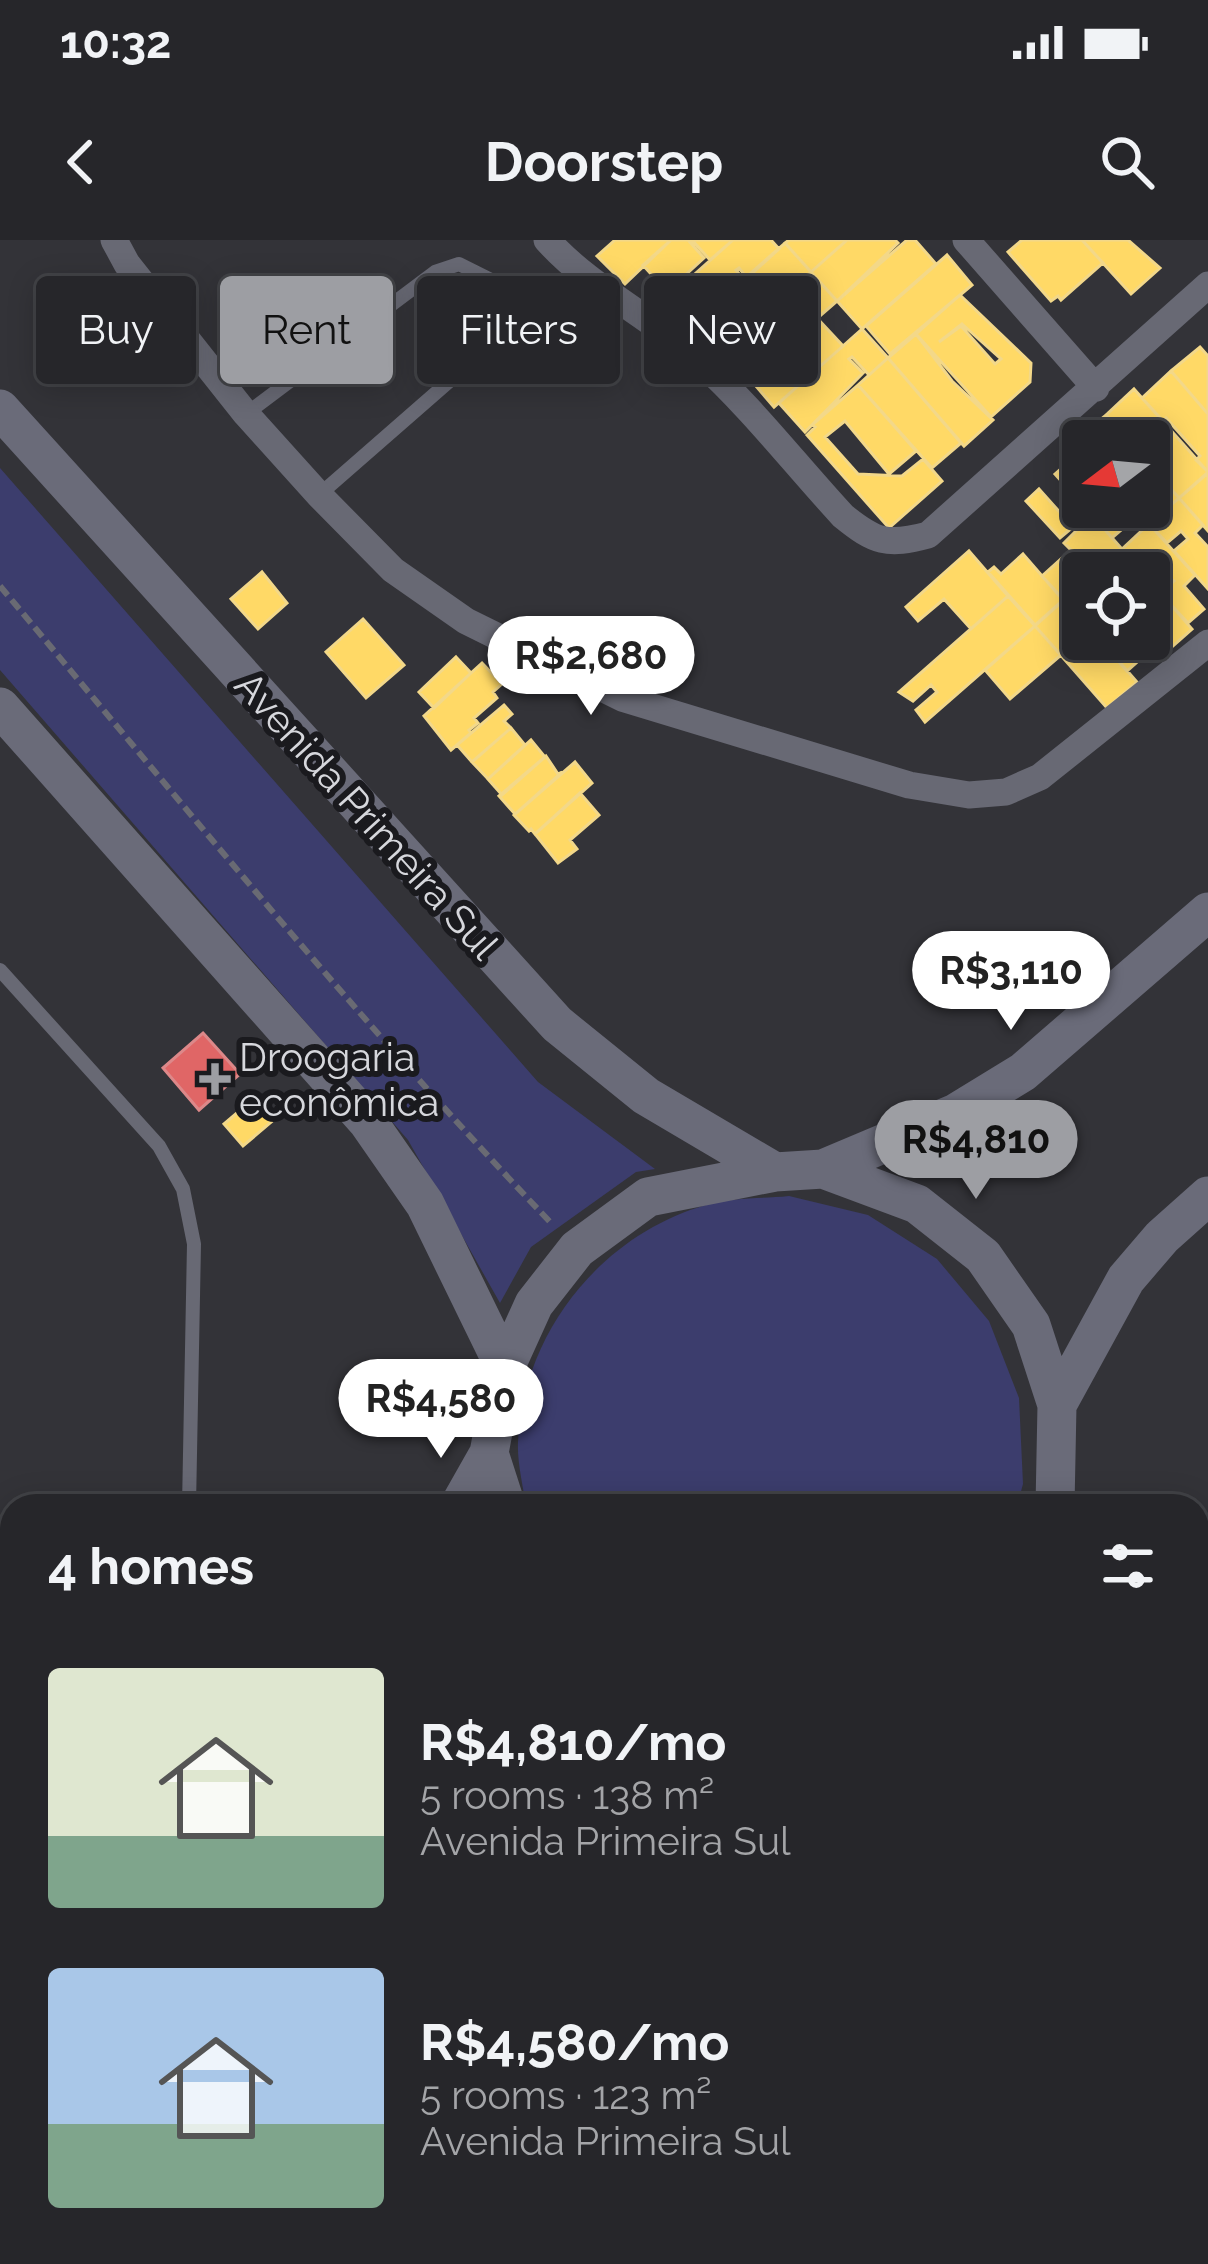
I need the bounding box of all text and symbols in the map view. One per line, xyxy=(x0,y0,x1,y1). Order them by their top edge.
text: 10:32 xyxy=(60,16,171,69)
icon: back xyxy=(48,129,114,195)
icon: search xyxy=(1094,129,1160,195)
text: Doorstep xyxy=(485,130,723,194)
chip: Buy xyxy=(36,276,196,384)
chip: Rent xyxy=(220,276,393,384)
chip: Filters xyxy=(417,276,620,384)
chip: New xyxy=(644,276,818,384)
north arrow xyxy=(1062,420,1170,528)
map controls xyxy=(1062,420,1170,660)
button: locate xyxy=(1062,552,1170,660)
pin: R$2,680 xyxy=(480,616,702,718)
text: R$2,680 xyxy=(515,632,667,678)
street label: Avenida Primeira Sul xyxy=(226,662,508,968)
pin: R$3,110 xyxy=(900,931,1122,1033)
text: R$3,110 xyxy=(939,947,1083,993)
place label: Droogaria econômica xyxy=(239,1034,439,1125)
marker: Droogaria econômica xyxy=(202,1066,228,1092)
pin: R$4,810 xyxy=(865,1100,1087,1202)
text: R$4,810 xyxy=(902,1116,1050,1162)
pin: R$4,580 xyxy=(330,1359,552,1461)
text: R$4,580 xyxy=(365,1375,517,1421)
icon: filters xyxy=(1095,1533,1161,1599)
text: 4 homes xyxy=(48,1536,254,1596)
text: R$4,810/mo xyxy=(420,1712,726,1772)
icon: home xyxy=(144,1716,288,1860)
text: 5 rooms · 138 m² xyxy=(420,1772,714,1818)
text: Avenida Primeira Sul xyxy=(420,1818,791,1864)
text: R$4,580/mo xyxy=(420,2012,729,2072)
icon: home xyxy=(144,2016,288,2160)
text: 5 rooms · 123 m² xyxy=(420,2072,711,2118)
text: Avenida Primeira Sul xyxy=(420,2118,791,2164)

